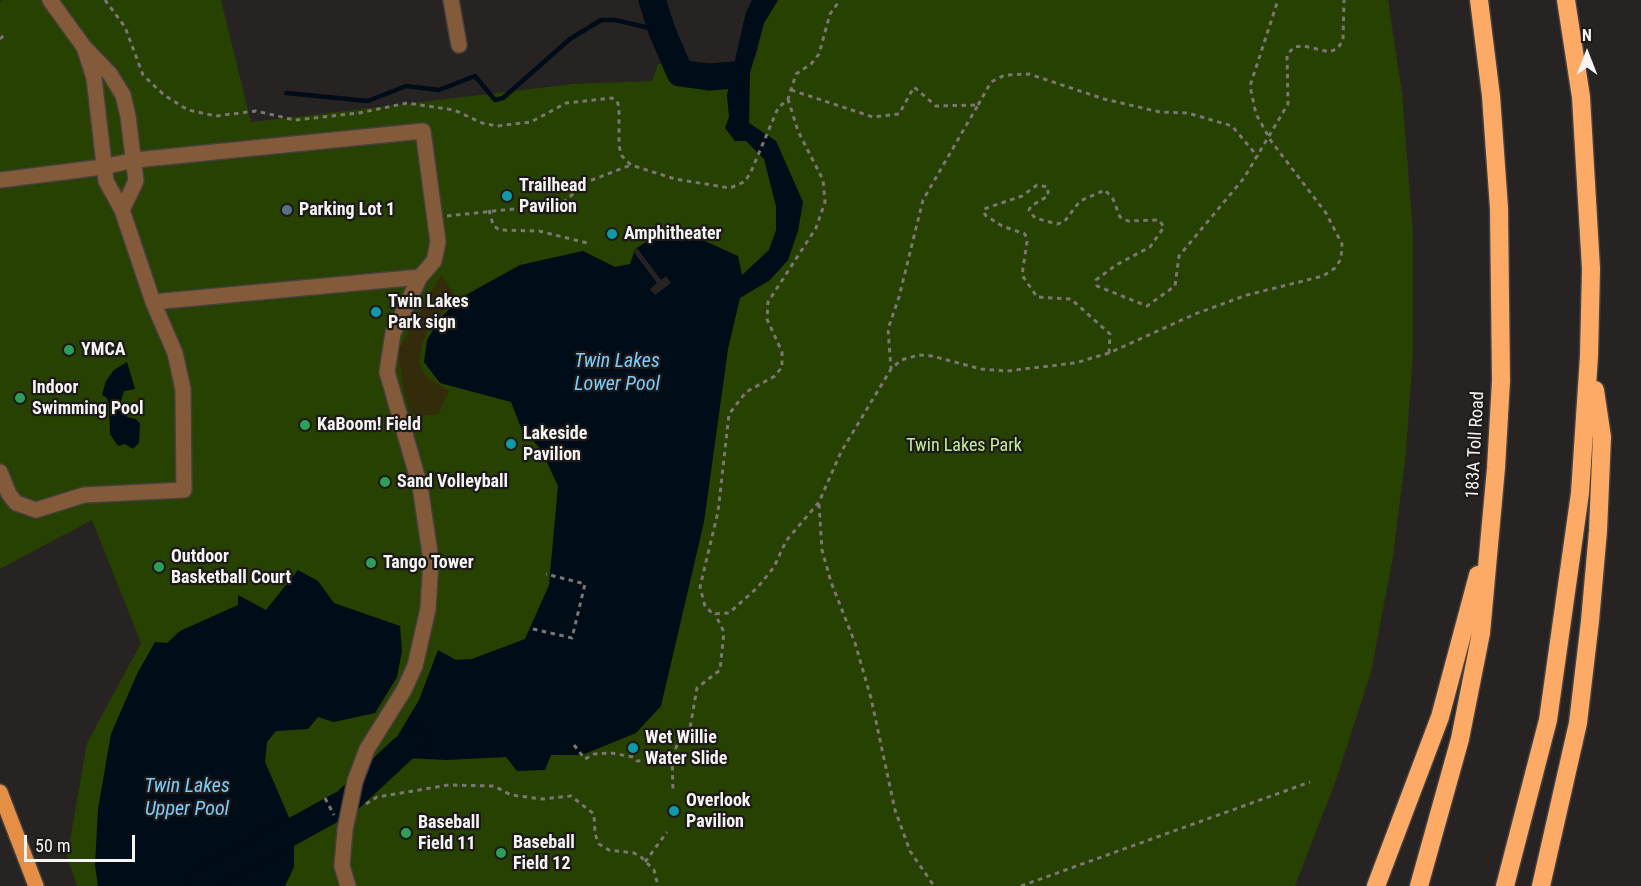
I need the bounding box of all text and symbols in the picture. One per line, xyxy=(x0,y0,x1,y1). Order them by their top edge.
north arrow xyxy=(1557,24,1617,84)
text: N xyxy=(1582,26,1592,45)
place label: Trailhead Pavilion xyxy=(519,175,586,218)
marker: Trailhead Pavilion xyxy=(500,189,514,203)
place label: Parking Lot 1 xyxy=(299,199,395,221)
marker: Parking Lot 1 xyxy=(280,203,294,217)
place label: Amphitheater xyxy=(624,223,722,245)
marker: Amphitheater xyxy=(605,227,619,241)
place label: Twin Lakes Park sign xyxy=(388,291,469,334)
marker: Twin Lakes Park sign xyxy=(369,305,383,319)
place label: YMCA xyxy=(81,339,125,361)
marker: YMCA xyxy=(62,343,76,357)
water label: Twin Lakes Lower Pool xyxy=(574,350,660,397)
place label: Indoor Swimming Pool xyxy=(32,377,144,420)
marker: Indoor Swimming Pool xyxy=(13,391,27,405)
street label: 183A Toll Road xyxy=(1462,391,1490,499)
place label: KaBoom! Field xyxy=(317,414,421,436)
marker: KaBoom! Field xyxy=(298,418,312,432)
place label: Lakeside Pavilion xyxy=(523,423,587,466)
park label: Twin Lakes Park xyxy=(906,435,1022,457)
marker: Lakeside Pavilion xyxy=(504,437,518,451)
place label: Sand Volleyball xyxy=(397,471,508,493)
marker: Sand Volleyball xyxy=(378,475,392,489)
place label: Outdoor Basketball Court xyxy=(171,546,291,588)
place label: Tango Tower xyxy=(383,552,474,574)
marker: Tango Tower xyxy=(364,556,378,570)
marker: Outdoor Basketball Court xyxy=(152,560,166,574)
place label: Wet Willie Water Slide xyxy=(645,727,727,770)
marker: Wet Willie Water Slide xyxy=(626,741,640,755)
water label: Twin Lakes Upper Pool xyxy=(144,775,230,822)
place label: Overlook Pavilion xyxy=(686,790,750,832)
marker: Overlook Pavilion xyxy=(667,804,681,818)
place label: Baseball Field 11 xyxy=(418,812,480,854)
scale bar xyxy=(27,823,138,861)
marker: Baseball Field 11 xyxy=(399,826,413,840)
place label: Baseball Field 12 xyxy=(513,832,575,874)
text: 50 m xyxy=(35,835,70,856)
marker: Baseball Field 12 xyxy=(494,846,508,860)

